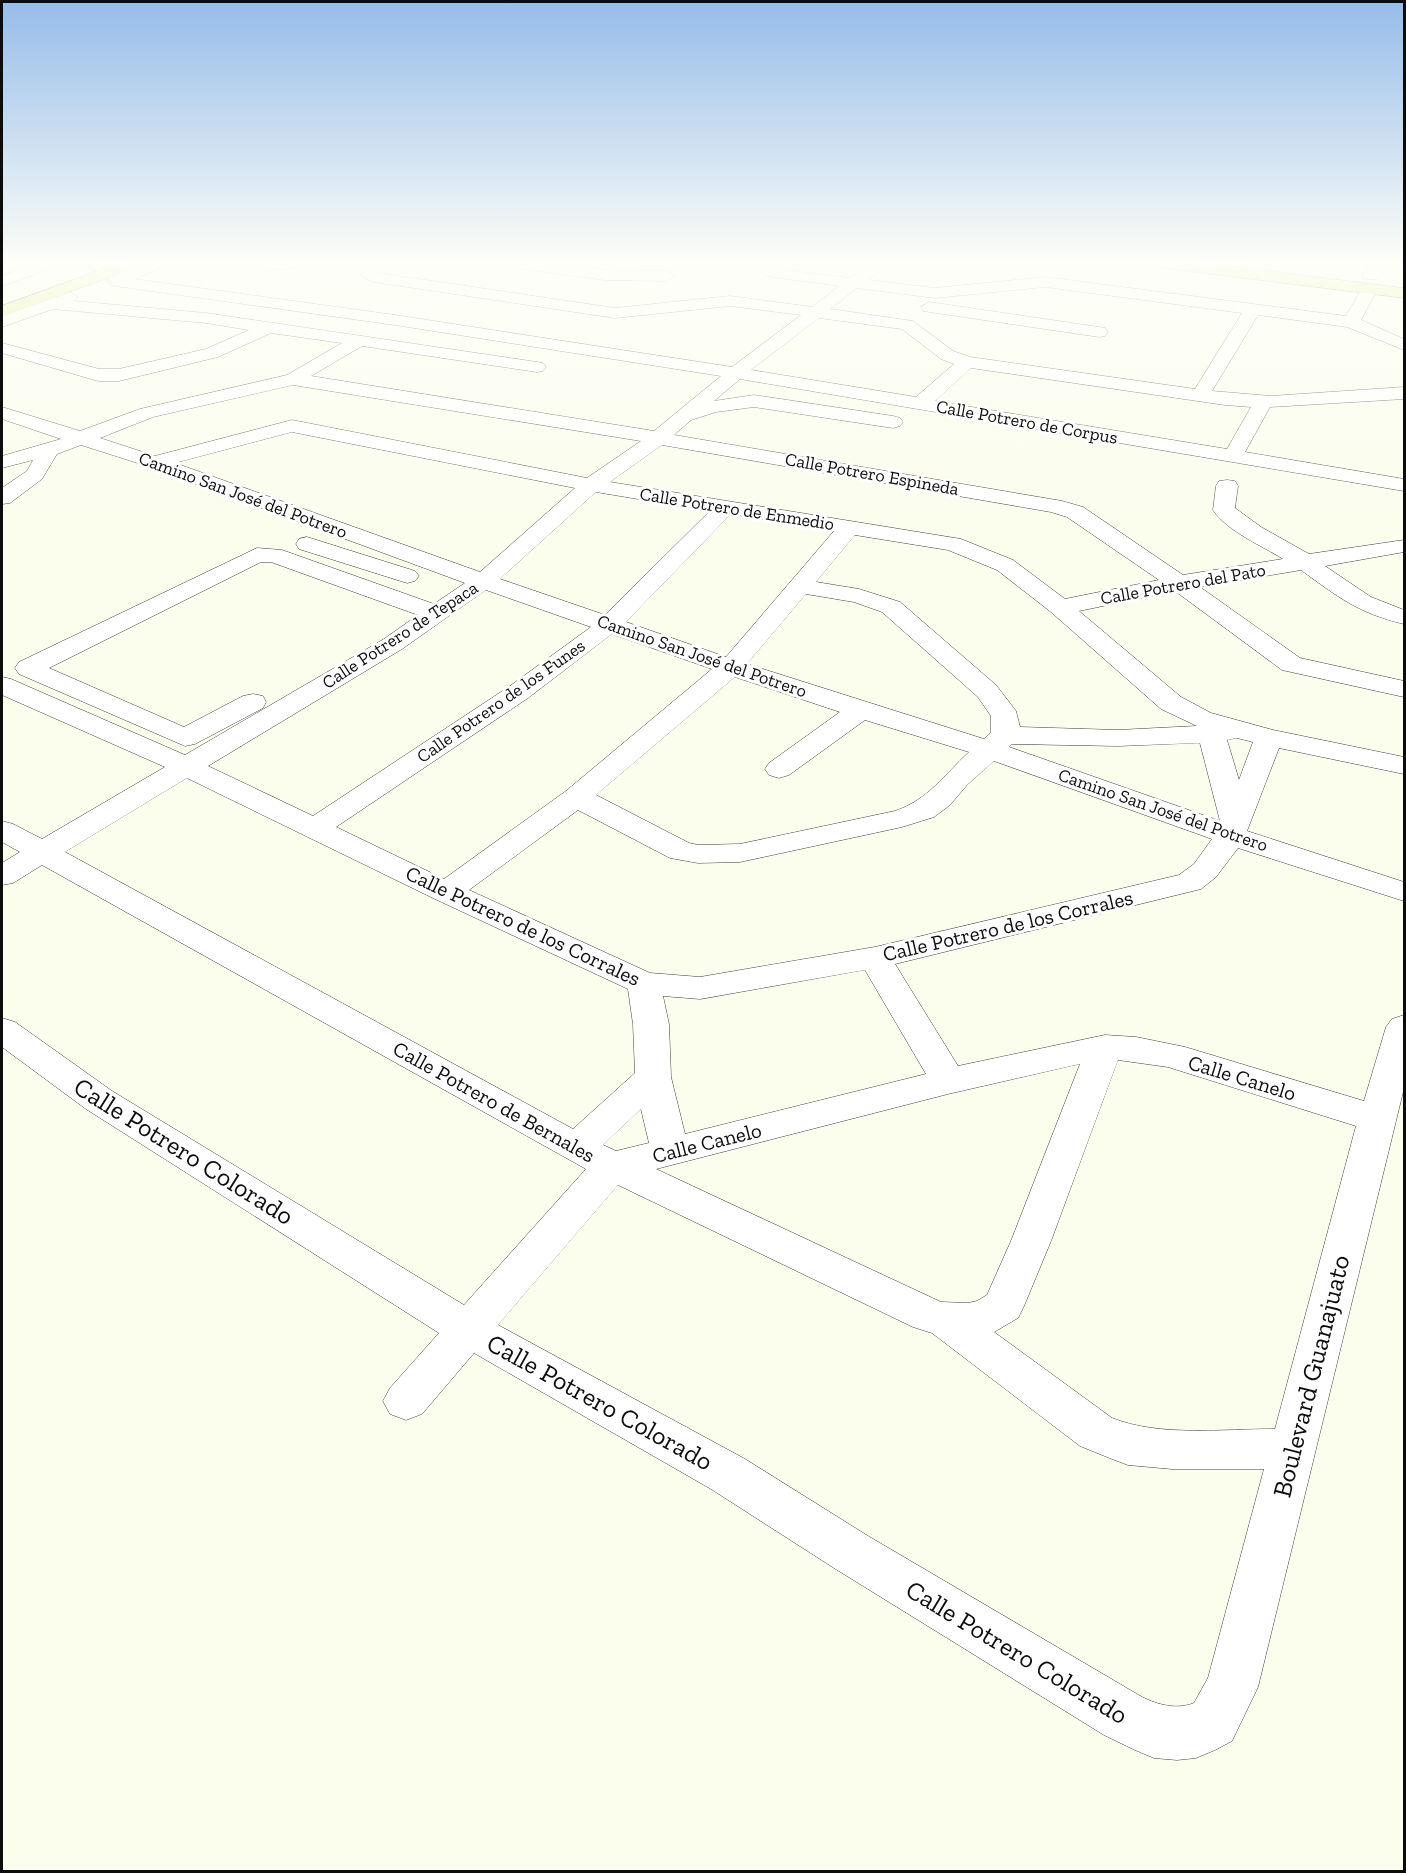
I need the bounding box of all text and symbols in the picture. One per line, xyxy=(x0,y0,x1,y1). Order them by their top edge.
street label: Calle Potrero de Corpus xyxy=(935,395,1120,449)
street label: Camino San José del Potrero xyxy=(136,447,350,543)
street label: Calle Potrero Espineda xyxy=(783,448,961,500)
street label: Calle Potrero de Enmedio xyxy=(638,483,836,535)
street label: Calle Potrero del Pato xyxy=(1099,559,1267,609)
street label: Calle Potrero de Tepaca xyxy=(318,576,482,694)
street label: Camino San José del Potrero xyxy=(594,610,810,702)
street label: Calle Potrero de los Funes xyxy=(413,634,589,767)
street label: Camino San José del Potrero xyxy=(1055,764,1271,856)
street label: Calle Potrero de los Corrales xyxy=(402,860,645,991)
street label: Calle Potrero de los Corrales xyxy=(880,885,1135,966)
street label: Calle Potrero de Bernales xyxy=(389,1036,600,1168)
street label: Calle Canelo xyxy=(1185,1049,1299,1106)
street label: Calle Potrero Colorado xyxy=(68,1070,300,1232)
street label: Calle Canelo xyxy=(650,1117,764,1168)
street label: Boulevard Guanajuato xyxy=(1265,1252,1357,1500)
street label: Calle Potrero Colorado xyxy=(481,1327,719,1477)
street label: Calle Potrero Colorado xyxy=(900,1573,1134,1731)

